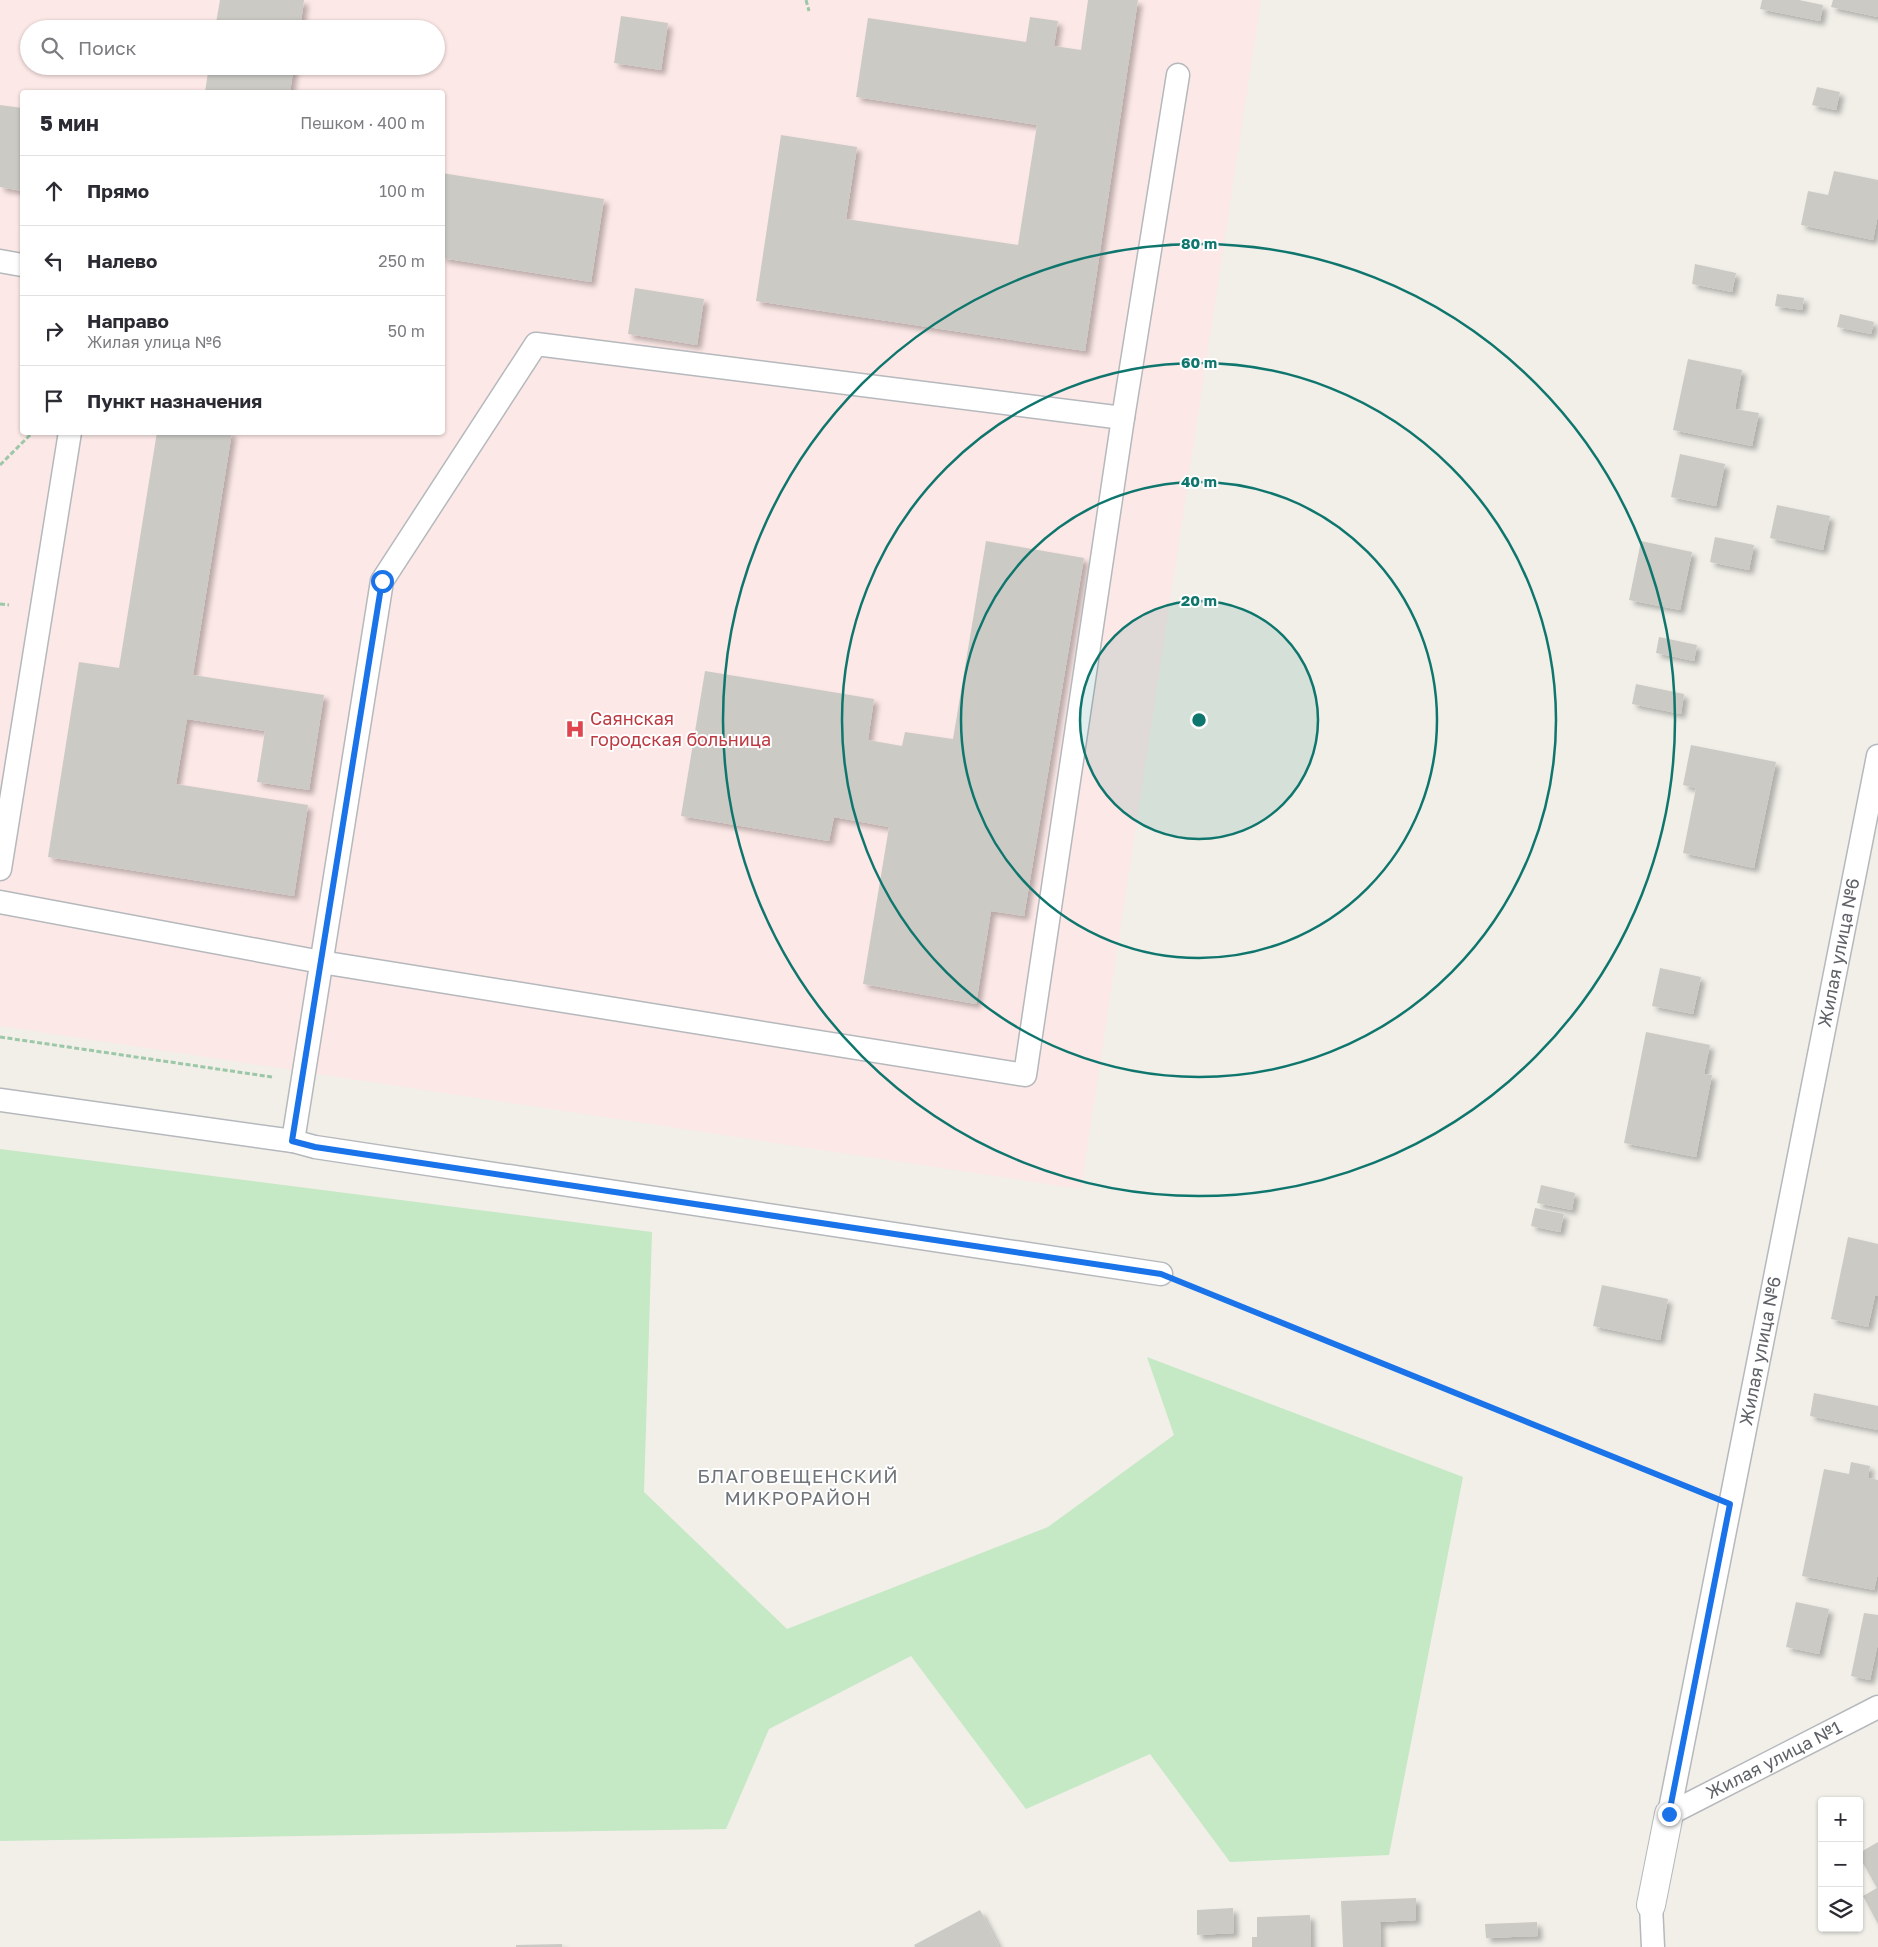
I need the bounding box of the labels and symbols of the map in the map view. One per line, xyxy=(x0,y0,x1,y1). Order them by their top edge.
text: 80 m xyxy=(1181,234,1217,252)
text: 60 m xyxy=(1181,353,1217,371)
text: 40 m xyxy=(1181,472,1217,490)
route start xyxy=(371,570,394,593)
text: 20 m xyxy=(1181,591,1217,609)
place label: Саянская городская больница xyxy=(590,707,771,750)
centre of rings xyxy=(1190,711,1208,729)
hospital icon: Саянская городская больница xyxy=(564,718,586,740)
street label: Жилая улица №6 xyxy=(1813,876,1864,1029)
street label: Жилая улица №6 xyxy=(1734,1274,1785,1427)
district label: БЛАГОВЕЩЕНСКИЙ МИКРОРАЙОН xyxy=(697,1464,899,1509)
street label: Жилая улица №1 xyxy=(1702,1715,1845,1803)
route end xyxy=(1658,1803,1681,1826)

